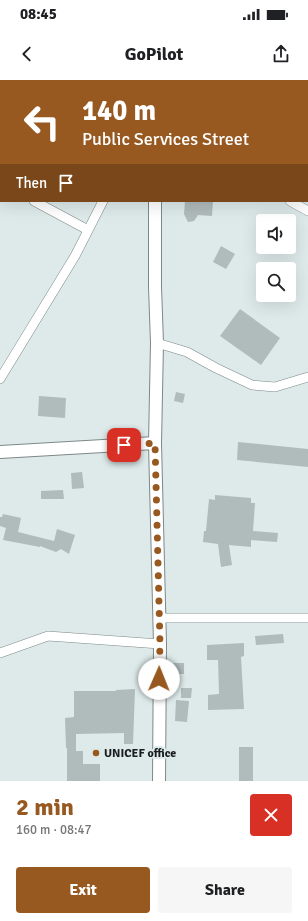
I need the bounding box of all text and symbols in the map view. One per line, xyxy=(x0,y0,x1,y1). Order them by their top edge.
text: 08:45 xyxy=(20,5,57,23)
icon: back xyxy=(16,43,38,65)
text: GoPilot xyxy=(125,43,183,65)
icon: share xyxy=(270,43,292,65)
text: 140 m xyxy=(82,94,156,128)
icon: left xyxy=(16,96,68,148)
text: Public Services Street xyxy=(82,128,249,150)
icon: arrive xyxy=(55,172,77,194)
text: Then xyxy=(16,174,47,192)
map controls xyxy=(256,214,296,302)
button: sound xyxy=(256,214,296,254)
button: search xyxy=(256,262,296,302)
pin xyxy=(107,428,141,462)
icon: arrive xyxy=(113,434,135,456)
position arrow xyxy=(138,658,180,700)
place label: UNICEF office xyxy=(104,746,176,761)
marker: UNICEF office xyxy=(91,748,101,758)
text: 2 min xyxy=(16,792,74,822)
button: close xyxy=(250,794,292,836)
text: 160 m · 08:47 xyxy=(16,822,92,838)
button: Exit xyxy=(16,867,150,913)
button: Share xyxy=(158,867,292,913)

